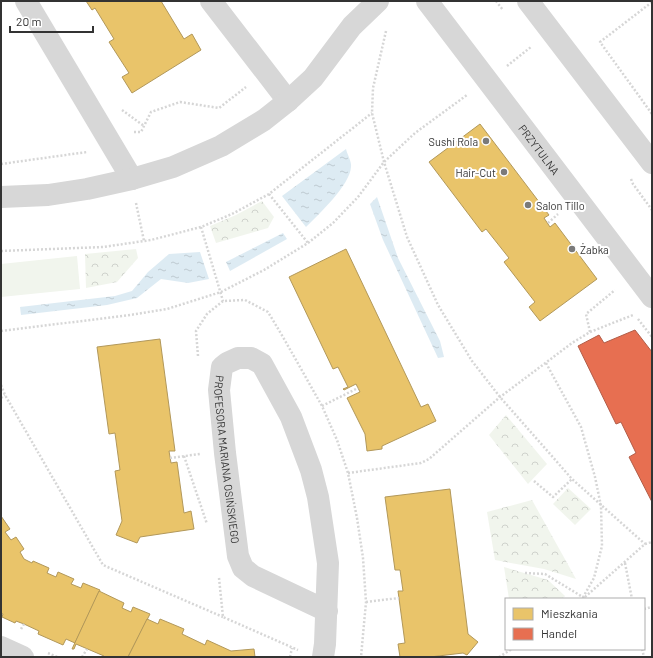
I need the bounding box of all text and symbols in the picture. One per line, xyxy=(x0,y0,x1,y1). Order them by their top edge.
scale bar xyxy=(10,8,93,34)
text: 20 m xyxy=(16,14,42,28)
street label: PRZYTULNA xyxy=(516,122,563,177)
place label: Sushi Rola xyxy=(429,135,478,148)
marker: Sushi Rola xyxy=(481,136,491,146)
place label: Hair-Cut xyxy=(456,166,496,179)
marker: Hair-Cut xyxy=(499,167,509,177)
place label: Salon Tillo xyxy=(536,199,585,212)
marker: Salon Tillo xyxy=(523,200,533,210)
place label: Żabka xyxy=(580,242,609,256)
marker: Żabka xyxy=(567,244,577,254)
street label: PROFESORA MARIANA OSIŃSKIEGO xyxy=(212,374,243,545)
legend xyxy=(505,598,645,650)
text: Mieszkania xyxy=(541,606,598,620)
text: Handel xyxy=(541,626,577,640)

